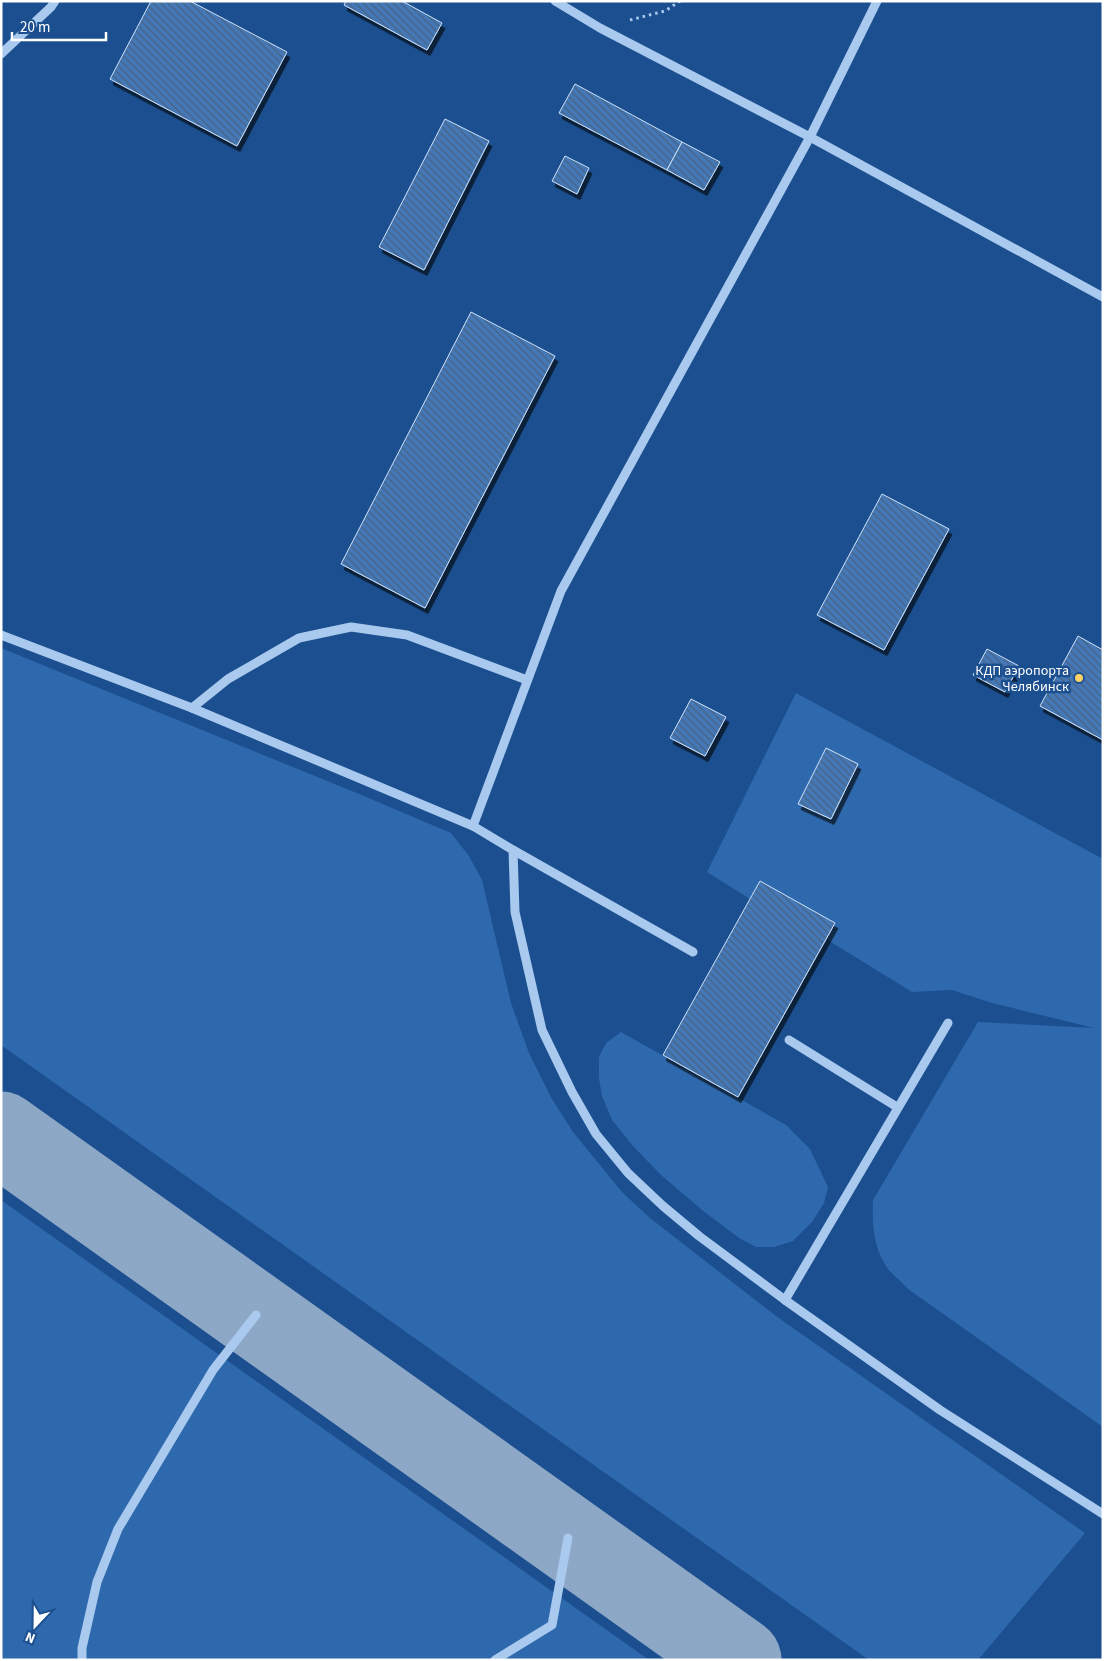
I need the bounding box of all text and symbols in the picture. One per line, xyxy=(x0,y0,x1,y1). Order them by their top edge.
scale bar xyxy=(12,10,106,42)
text: 20 m xyxy=(20,17,50,38)
place label: КДП аэропорта Челябинск xyxy=(975,661,1069,697)
marker: КДП аэропорта Челябинск xyxy=(1073,672,1085,684)
north arrow xyxy=(10,1601,60,1651)
text: N xyxy=(22,1626,39,1648)

